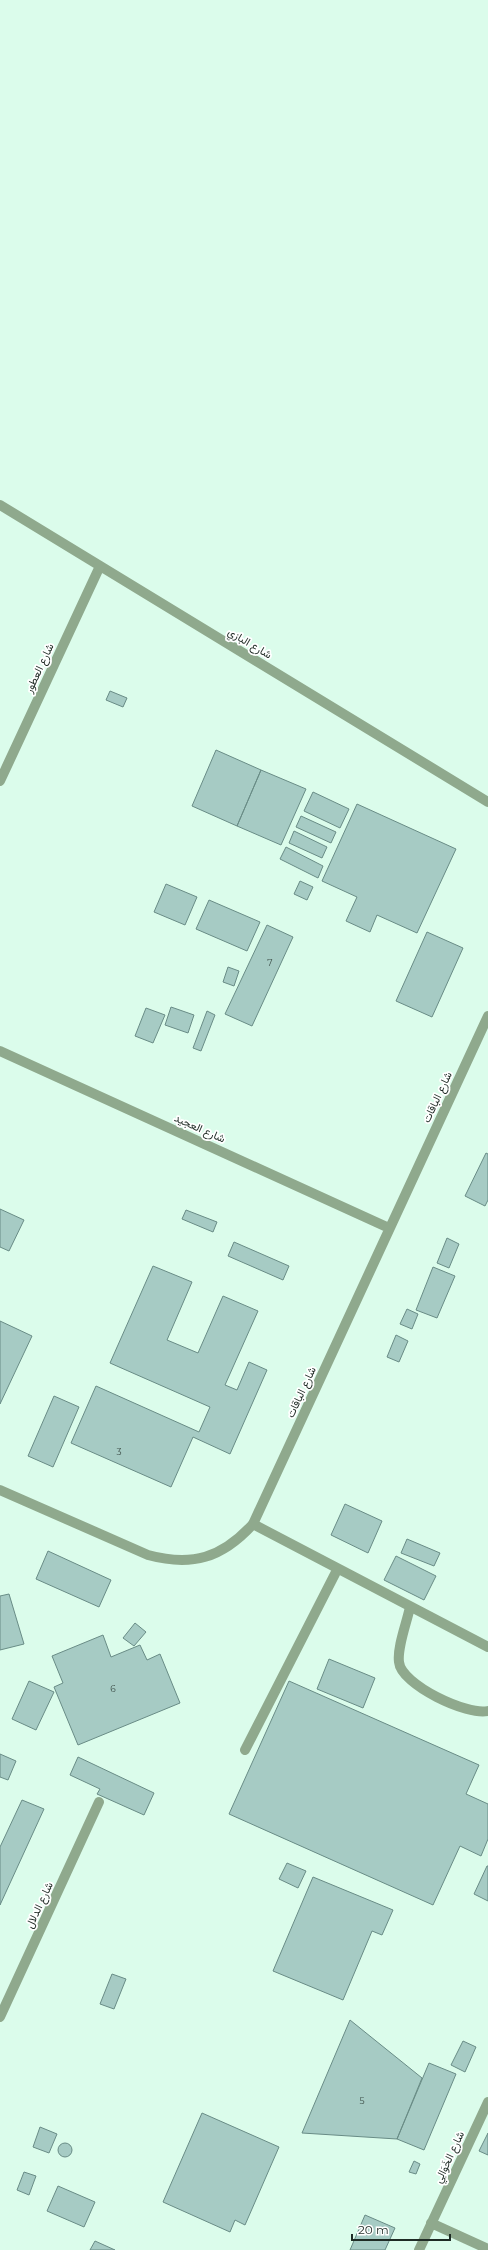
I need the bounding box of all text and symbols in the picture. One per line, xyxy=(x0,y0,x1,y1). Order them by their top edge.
street label: شارع البازي xyxy=(224,624,275,664)
street label: شارع العطور xyxy=(21,641,58,696)
house number: 7 xyxy=(267,957,273,968)
street label: شارع الباقات xyxy=(419,1069,456,1125)
street label: شارع العجيد xyxy=(172,1111,228,1146)
street label: شارع الباقات xyxy=(283,1364,320,1420)
house number: 3 xyxy=(116,1446,122,1457)
house number: 6 xyxy=(110,1683,116,1694)
street label: شارع الدلال xyxy=(22,1879,57,1931)
house number: 5 xyxy=(359,2095,365,2106)
street label: شارع الخَوَالِي xyxy=(431,2128,470,2187)
scale bar xyxy=(352,2216,450,2242)
text: 20 m xyxy=(358,2222,389,2237)

